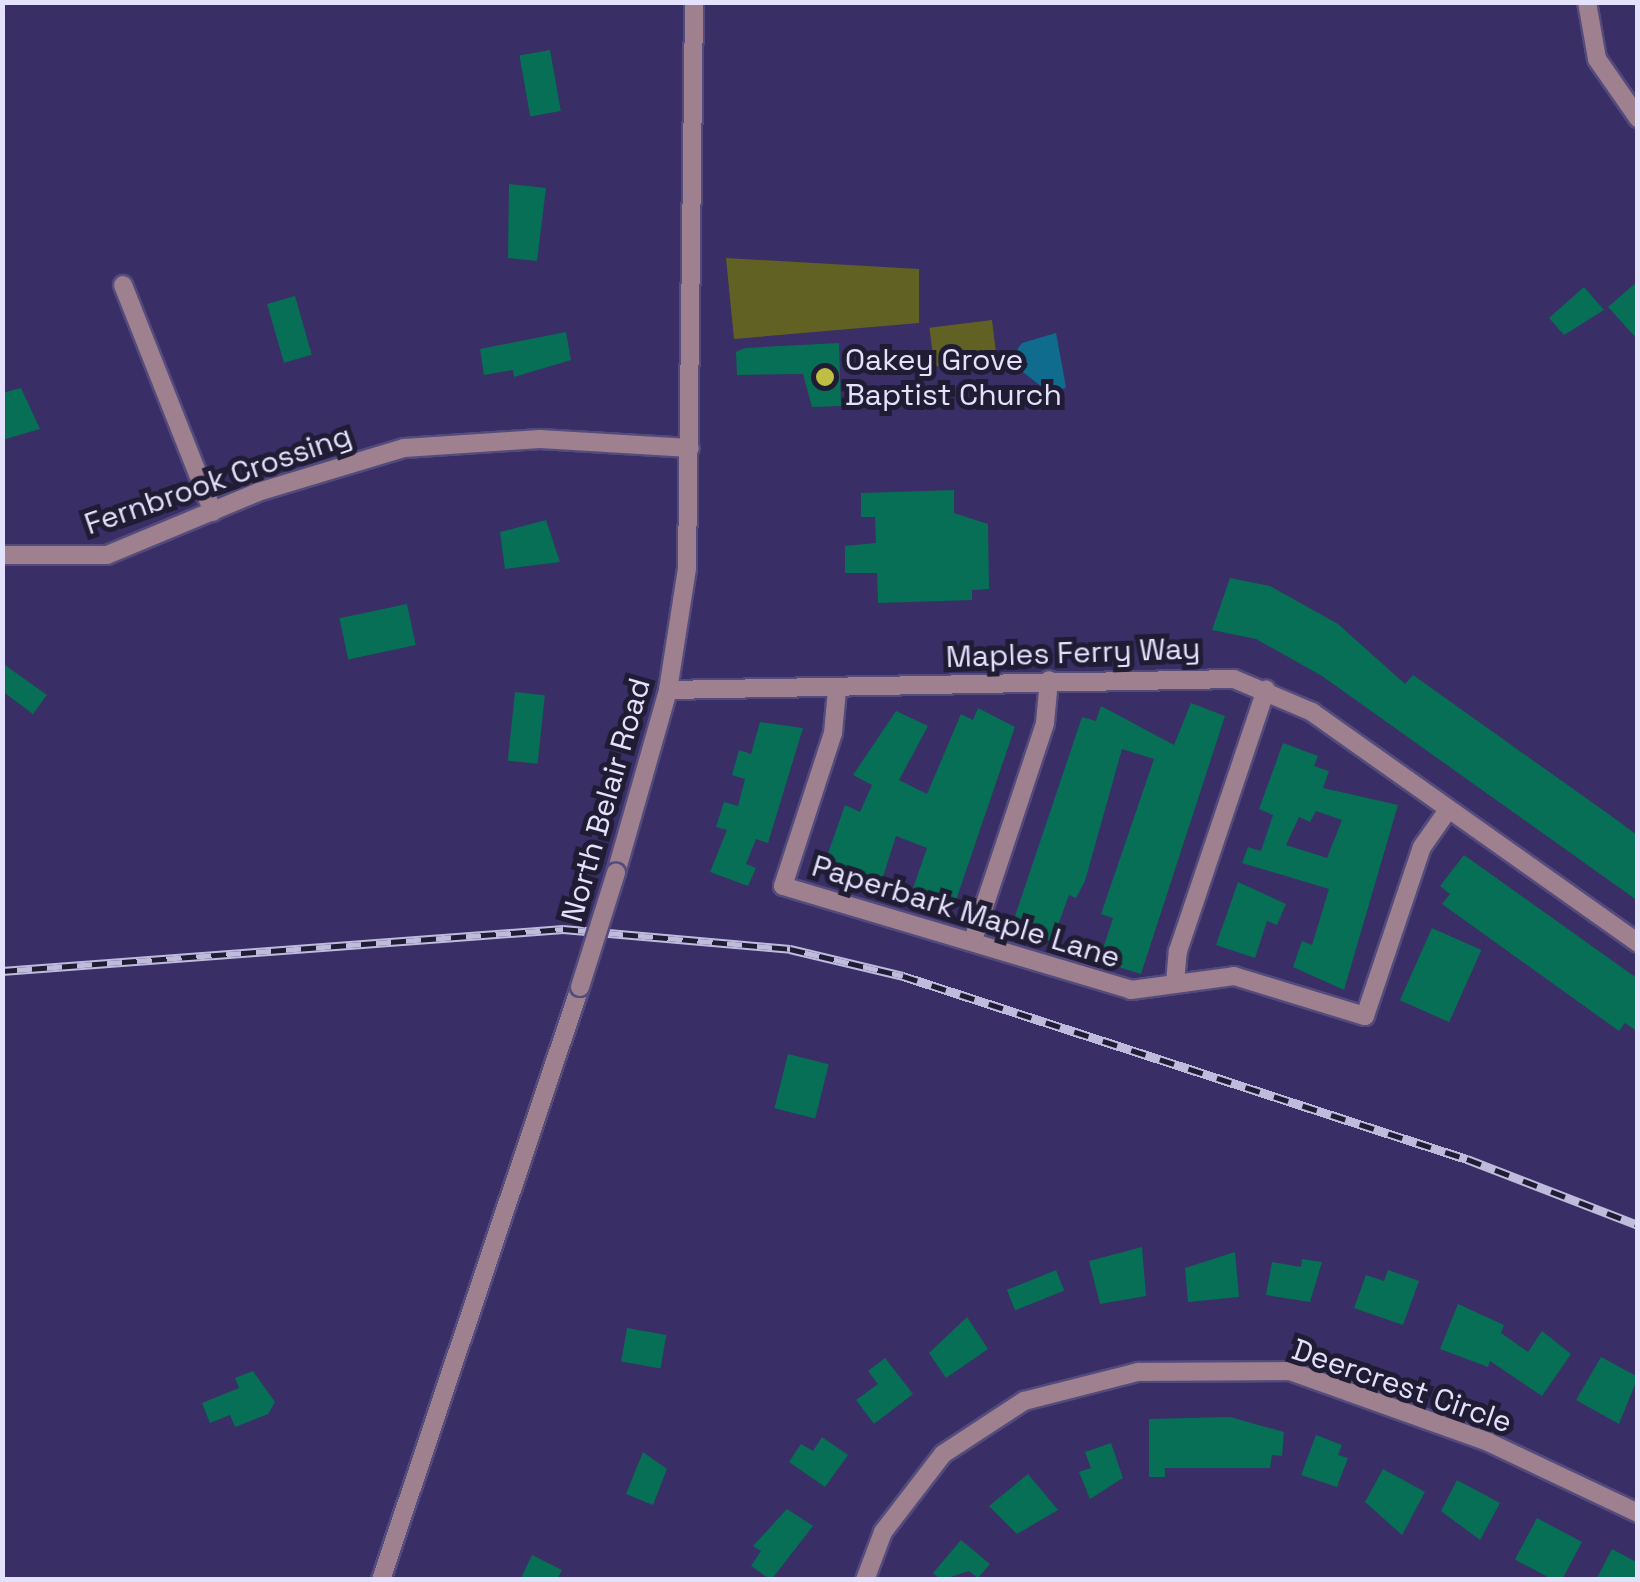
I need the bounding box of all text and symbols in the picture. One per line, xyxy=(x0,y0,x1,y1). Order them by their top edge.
place label: Oakey Grove Baptist Church xyxy=(845,342,1062,412)
marker: Oakey Grove Baptist Church xyxy=(814,366,836,388)
street label: Fernbrook Crossing xyxy=(80,417,356,543)
street label: Maples Ferry Way xyxy=(945,631,1201,675)
street label: North Belair Road xyxy=(554,674,658,926)
street label: Paperbark Maple Lane xyxy=(808,848,1124,976)
street label: Deercrest Circle xyxy=(1287,1332,1517,1440)

